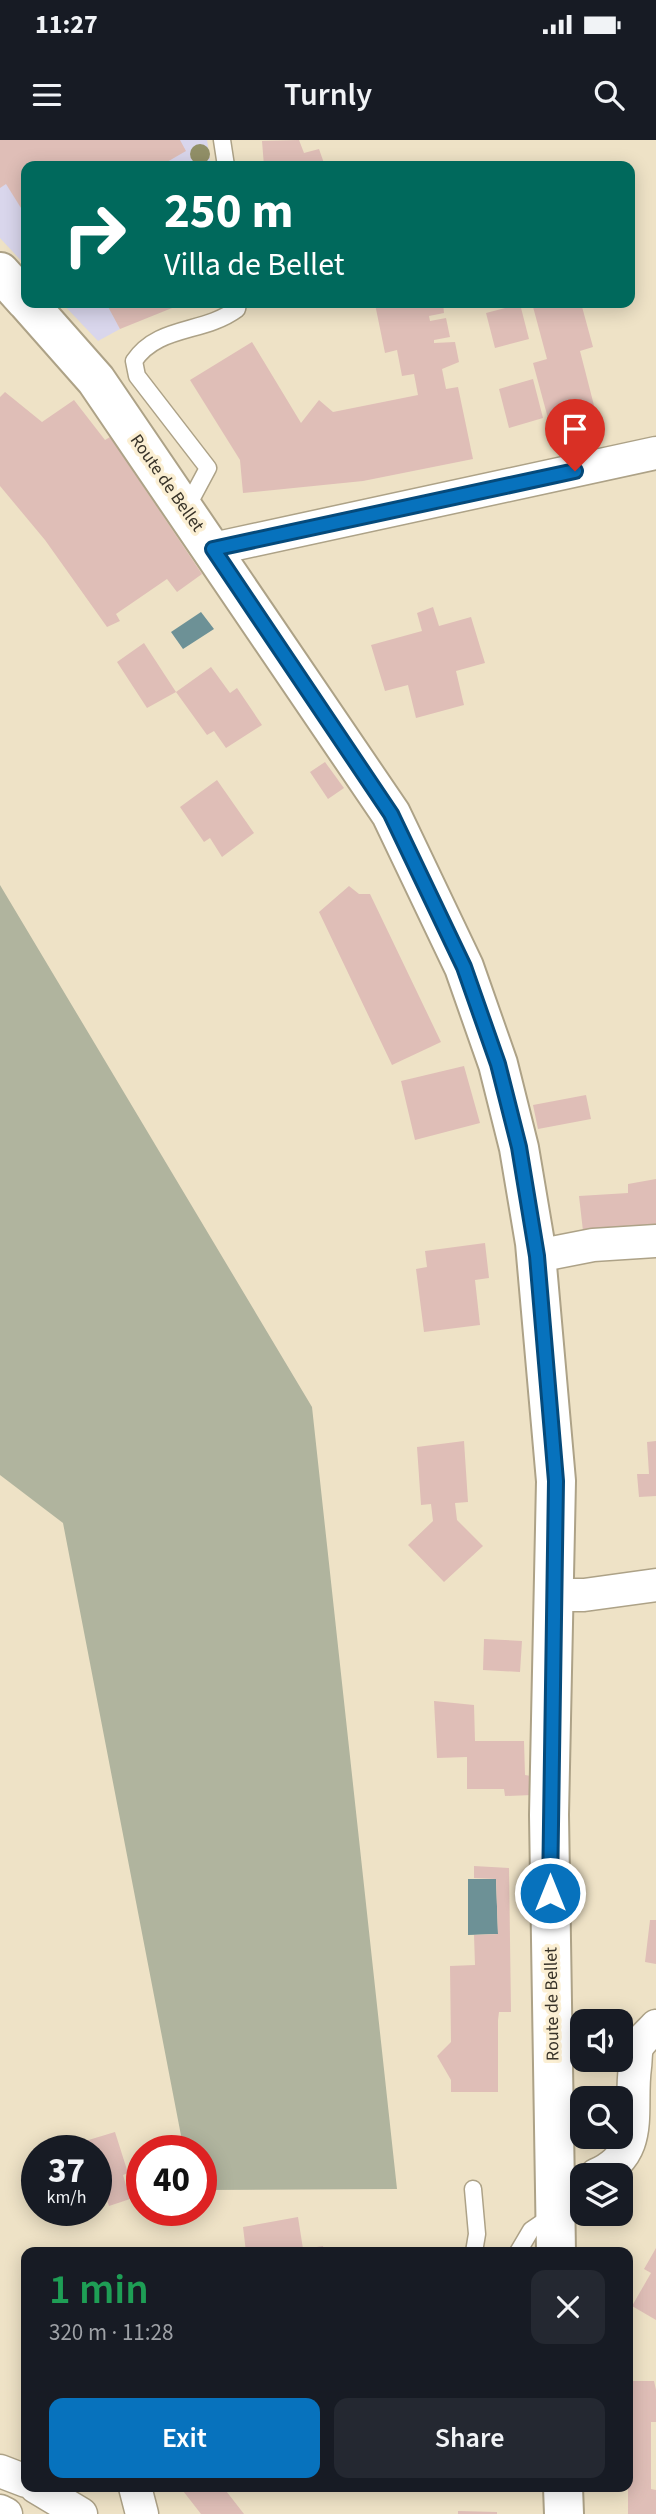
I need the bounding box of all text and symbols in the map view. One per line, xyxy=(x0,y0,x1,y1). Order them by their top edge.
text: 11:27 xyxy=(35,6,98,43)
text: Turnly xyxy=(284,72,372,118)
icon: menu xyxy=(28,76,66,114)
icon: search xyxy=(590,76,628,114)
text: 250 m xyxy=(164,177,293,247)
icon: right xyxy=(49,189,140,280)
text: Villa de Bellet xyxy=(164,242,345,288)
pin xyxy=(545,399,605,471)
icon: arrive xyxy=(556,410,594,448)
street label: Route de Bellet xyxy=(124,429,210,537)
position arrow xyxy=(513,1856,587,1930)
street label: Route de Bellet xyxy=(539,1947,565,2061)
map controls xyxy=(570,2009,633,2226)
button: sound xyxy=(570,2009,633,2072)
button: search xyxy=(570,2086,633,2149)
speed limit sign: 40 xyxy=(126,2135,217,2226)
text: 37 xyxy=(48,2146,85,2196)
button: layers xyxy=(570,2163,633,2226)
text: km/h xyxy=(47,2185,86,2210)
text: 1 min xyxy=(49,2260,149,2320)
button: close xyxy=(531,2270,605,2344)
text: 320 m · 11:28 xyxy=(49,2316,173,2349)
button: Exit xyxy=(49,2398,320,2478)
button: Share xyxy=(334,2398,605,2478)

